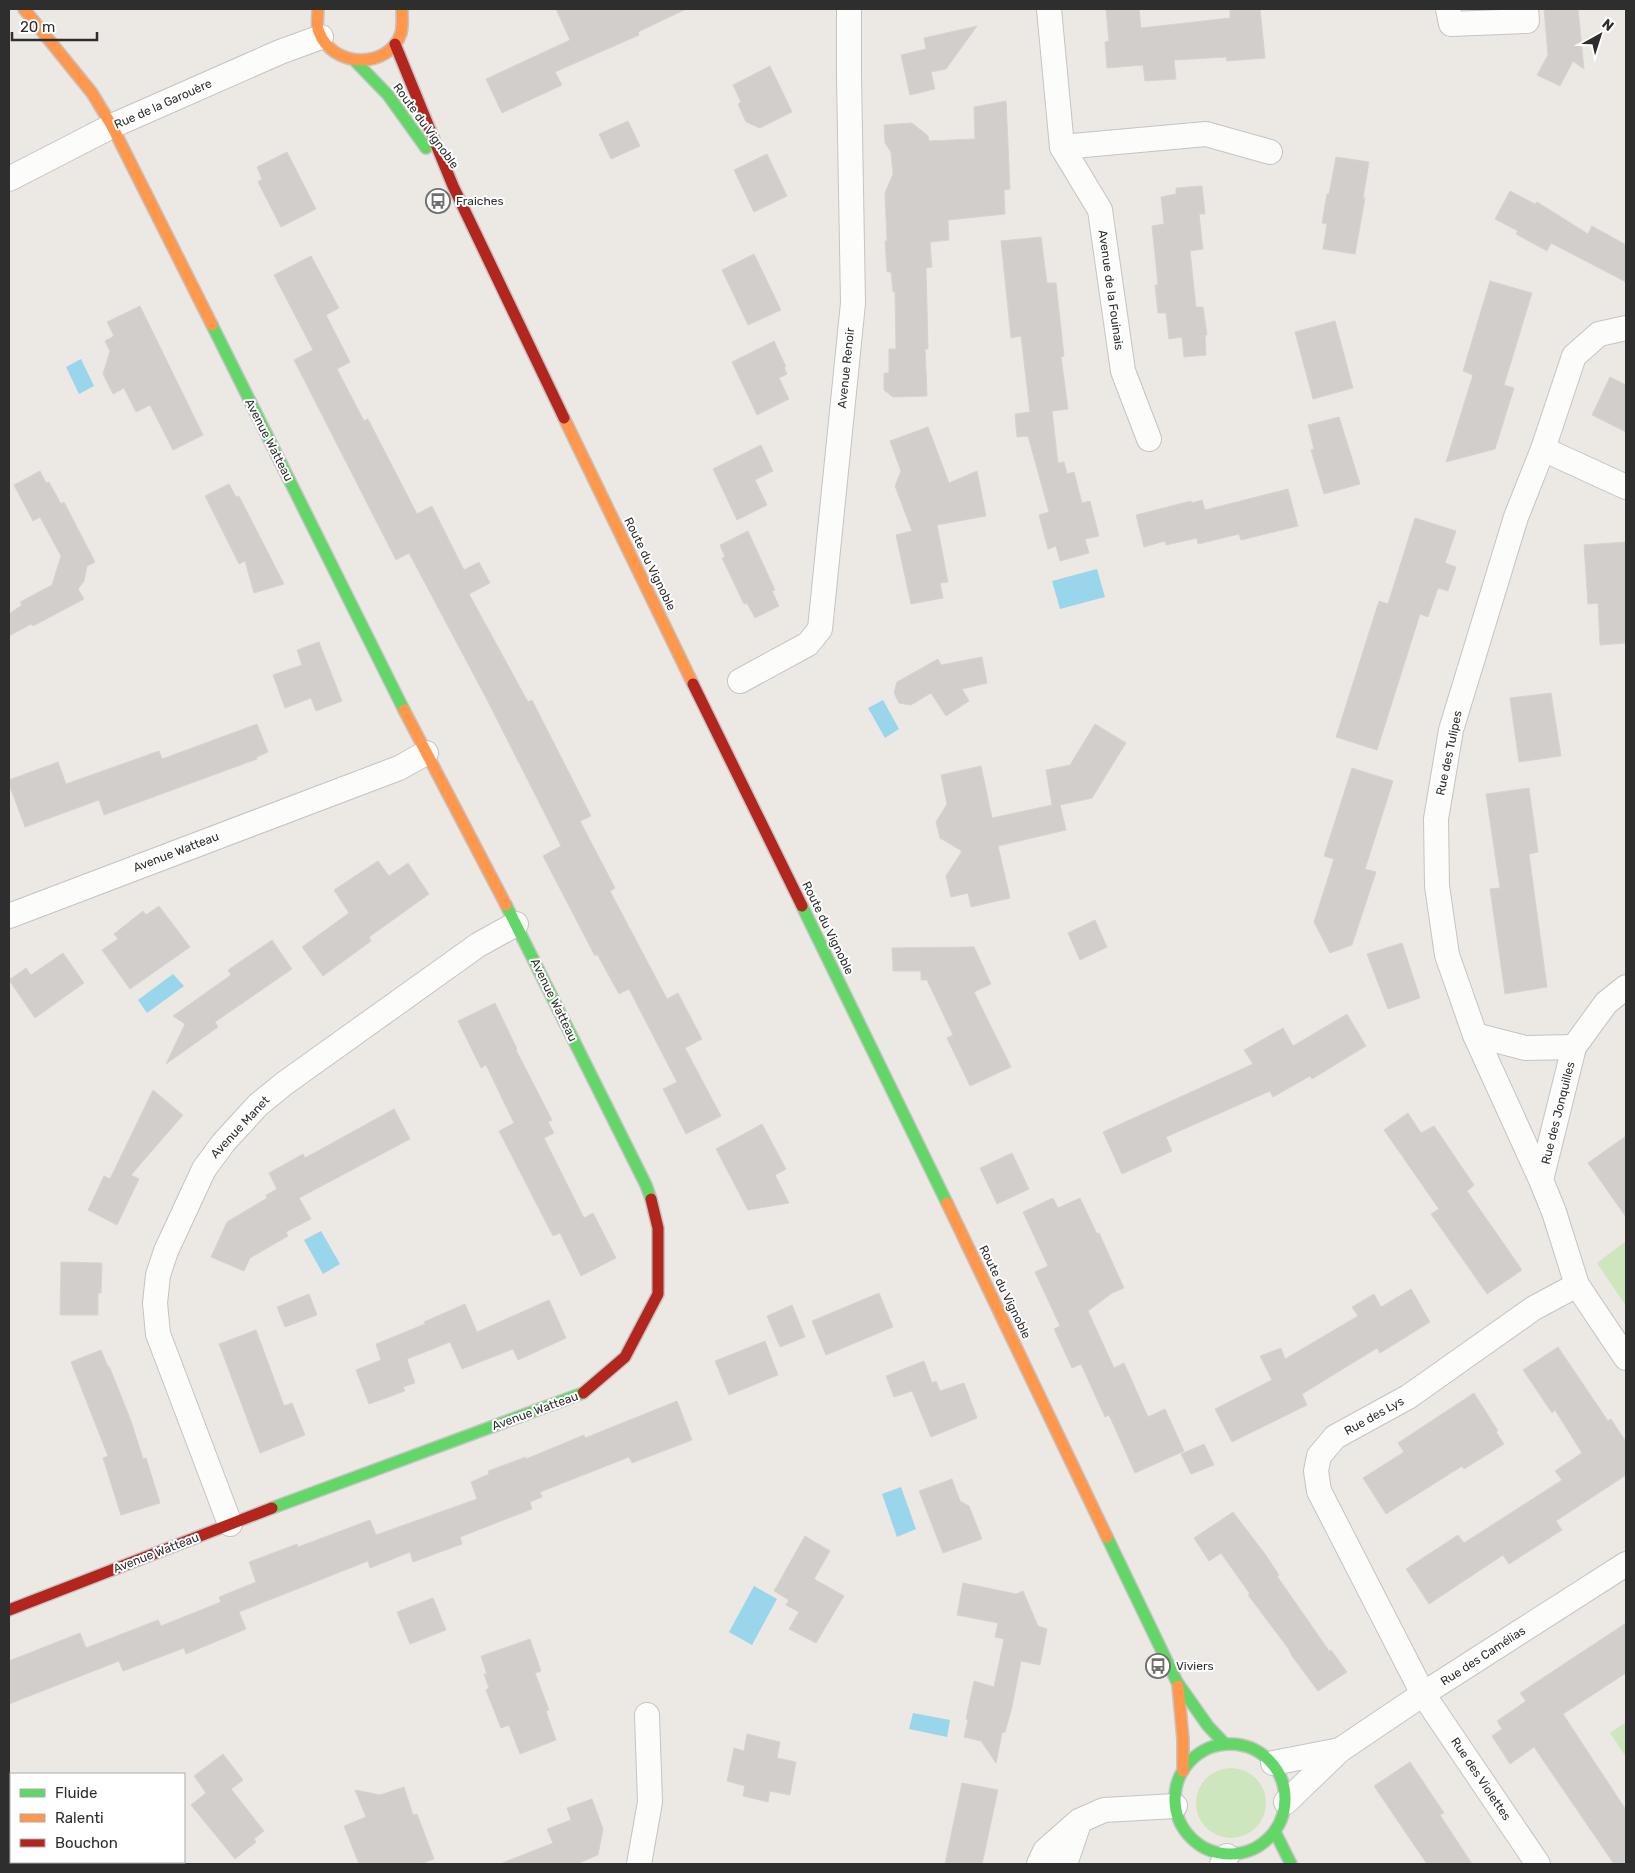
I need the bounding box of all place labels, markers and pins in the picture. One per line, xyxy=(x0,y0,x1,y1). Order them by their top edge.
bus stop icon: Fraiches xyxy=(425,188,451,214)
place label: Fraiches xyxy=(456,194,504,208)
bus stop icon: Viviers xyxy=(1145,1653,1171,1679)
place label: Viviers xyxy=(1176,1659,1214,1673)

